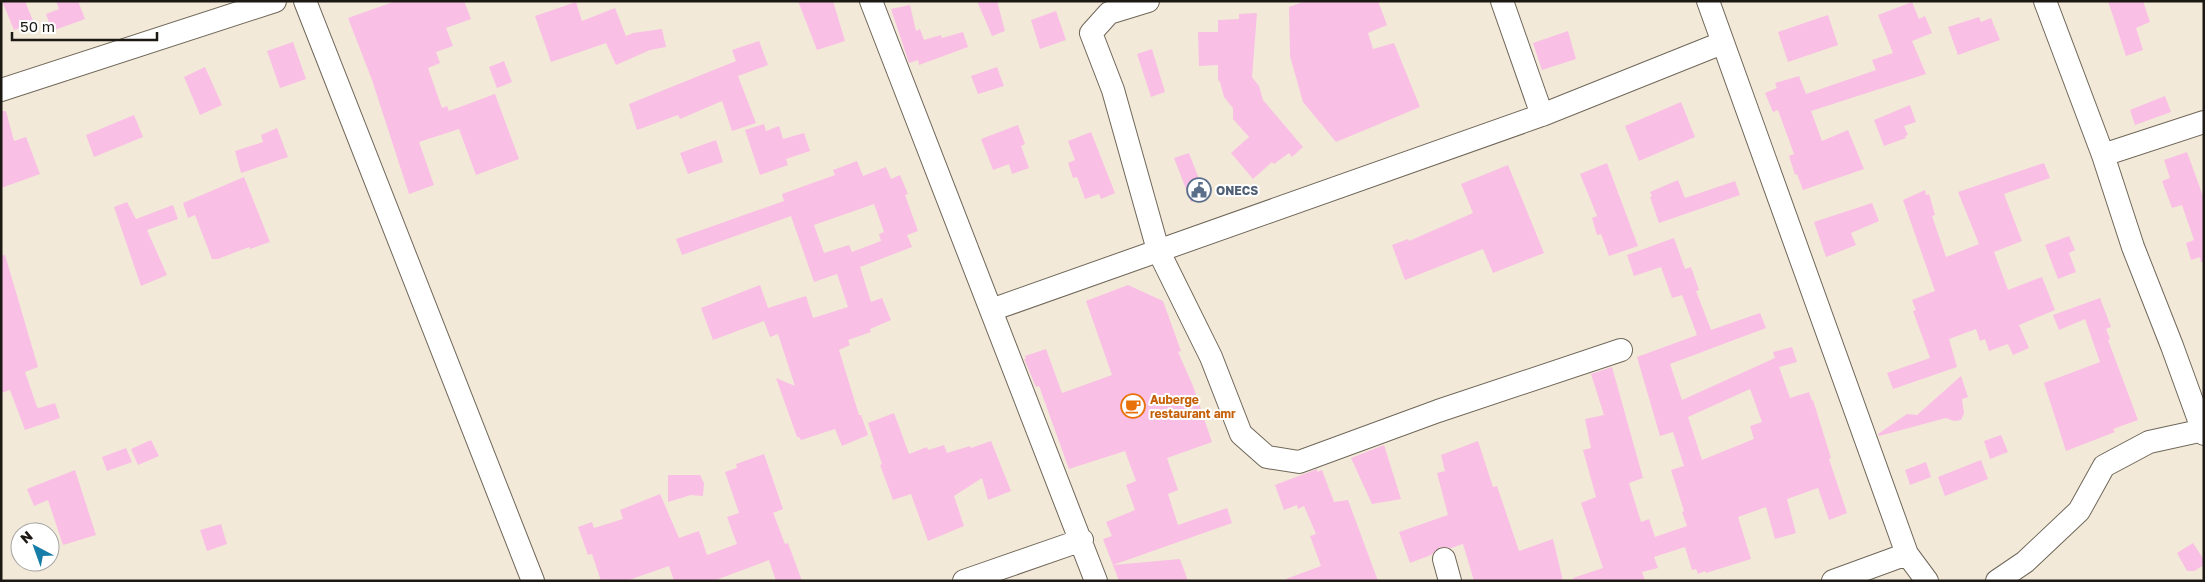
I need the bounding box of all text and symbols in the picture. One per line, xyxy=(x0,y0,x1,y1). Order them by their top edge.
scale bar xyxy=(12,10,158,42)
text: 50 m xyxy=(20,17,55,35)
public building icon: ONECS xyxy=(1186,177,1212,203)
place label: ONECS xyxy=(1216,183,1258,198)
place label: Auberge restaurant amr xyxy=(1150,392,1236,421)
cafe icon: Auberge restaurant amr xyxy=(1120,393,1146,419)
north arrow xyxy=(10,522,60,572)
text: N xyxy=(17,527,36,547)

